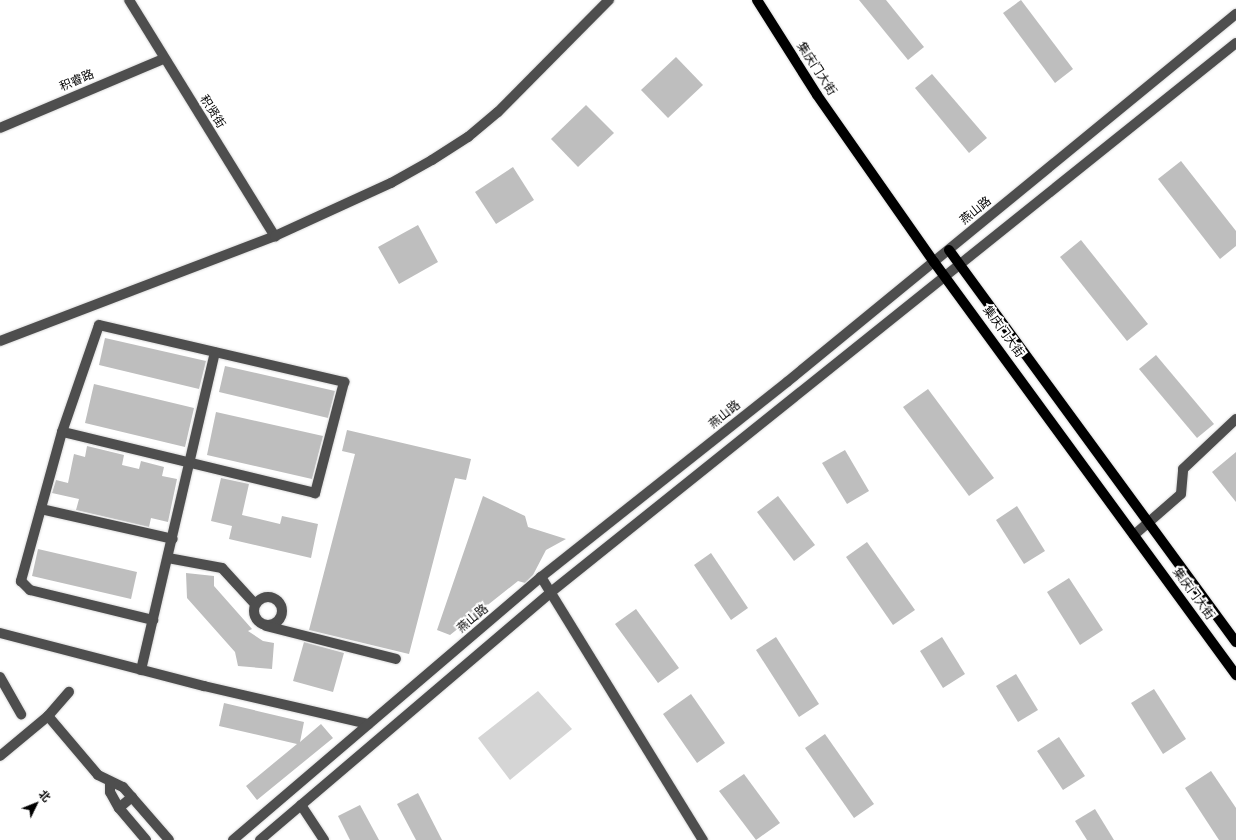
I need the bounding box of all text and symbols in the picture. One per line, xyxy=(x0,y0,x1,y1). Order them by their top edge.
street label: 集庆门大街 xyxy=(794,40,838,98)
street label: 积睿路 xyxy=(58,67,96,95)
street label: 积贤街 xyxy=(196,93,228,131)
street label: 燕山路 xyxy=(957,194,995,228)
street label: 集庆门大街 xyxy=(980,303,1026,361)
street label: 燕山路 xyxy=(706,398,744,432)
street label: 集庆门大街 xyxy=(1170,565,1216,623)
street label: 燕山路 xyxy=(455,602,491,636)
north arrow xyxy=(16,784,56,824)
text: 北 xyxy=(35,786,54,805)

